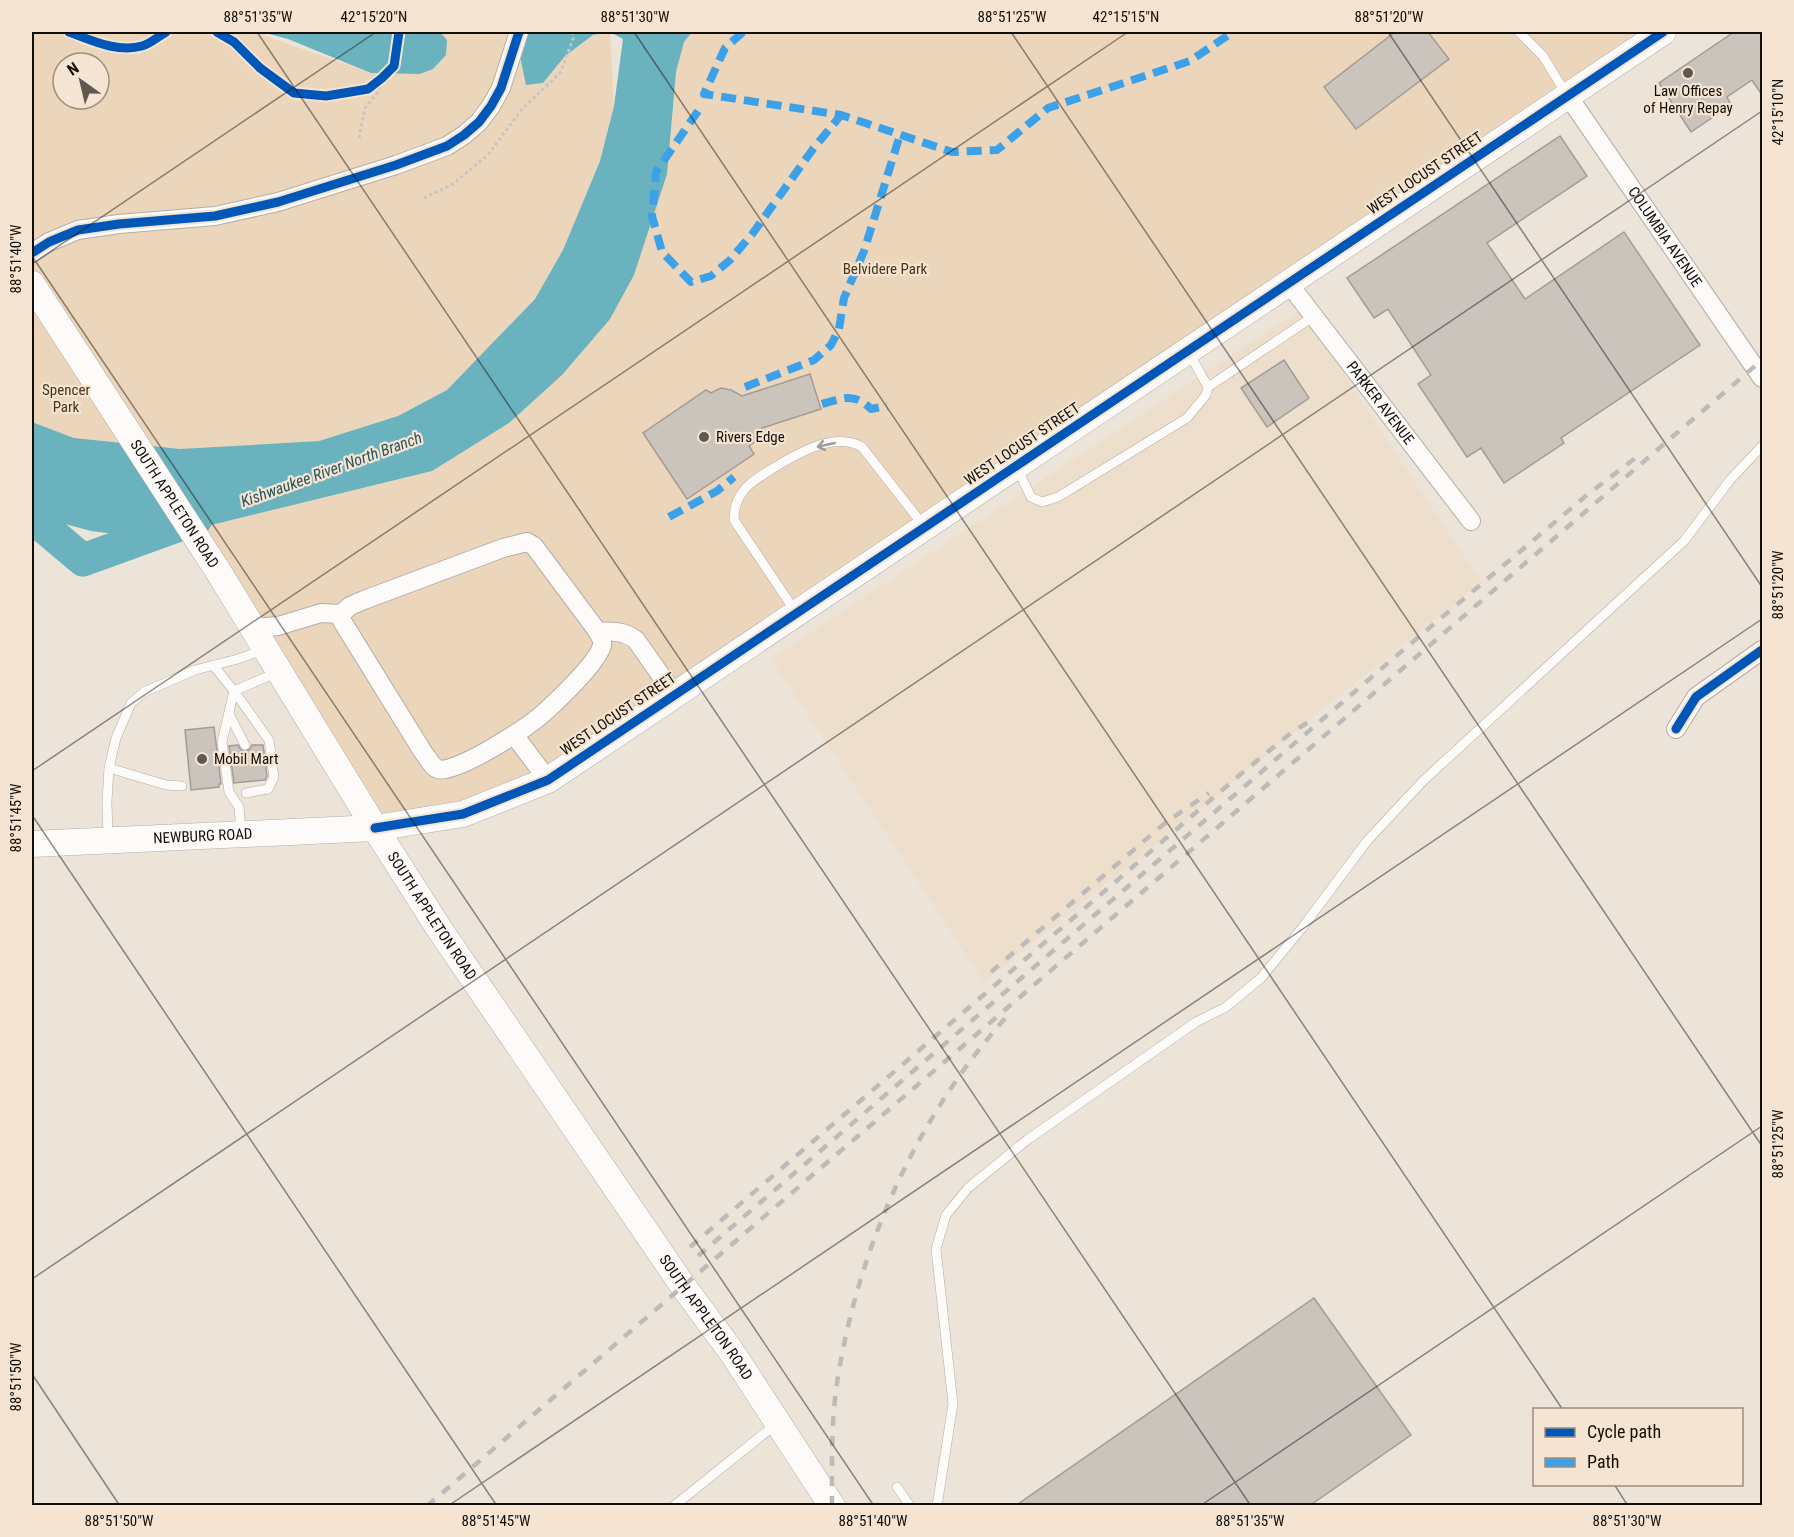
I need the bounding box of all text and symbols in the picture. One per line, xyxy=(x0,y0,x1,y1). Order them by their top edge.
text: 88°51'35"W xyxy=(224,8,293,26)
text: 42°15'20"N xyxy=(341,8,407,26)
text: 88°51'30"W xyxy=(601,8,670,26)
text: 88°51'25"W xyxy=(978,8,1047,26)
text: 42°15'15"N xyxy=(1093,8,1159,26)
text: 88°51'20"W xyxy=(1355,8,1424,26)
north arrow xyxy=(51,51,111,111)
text: N xyxy=(64,58,82,80)
marker: Law Offices of Henry Repay xyxy=(1681,66,1695,80)
text: 42°15'10"N xyxy=(1769,79,1787,145)
place label: Law Offices of Henry Repay xyxy=(1643,82,1733,117)
street label: WEST LOCUST STREET xyxy=(1364,128,1486,218)
street label: COLUMBIA AVENUE xyxy=(1624,183,1706,290)
text: 88°51'40"W xyxy=(7,224,25,293)
park label: Belvidere Park xyxy=(843,260,928,278)
street label: PARKER AVENUE xyxy=(1343,358,1418,448)
park label: Spencer Park xyxy=(42,381,90,416)
street label: WEST LOCUST STREET xyxy=(961,399,1083,489)
water label: Kishwaukee River North Branch xyxy=(238,428,424,511)
place label: Rivers Edge xyxy=(716,428,785,446)
marker: Rivers Edge xyxy=(697,430,711,444)
street label: SOUTH APPLETON ROAD xyxy=(126,436,223,571)
one-way arrow xyxy=(817,439,836,451)
text: 88°51'20"W xyxy=(1769,550,1787,619)
street label: WEST LOCUST STREET xyxy=(557,669,679,759)
place label: Mobil Mart xyxy=(214,750,278,768)
marker: Mobil Mart xyxy=(195,752,209,766)
text: 88°51'45"W xyxy=(7,783,25,852)
street label: NEWBURG ROAD xyxy=(153,825,253,847)
street label: SOUTH APPLETON ROAD xyxy=(384,849,480,983)
text: 88°51'25"W xyxy=(1769,1109,1787,1178)
street label: SOUTH APPLETON ROAD xyxy=(655,1251,756,1383)
text: 88°51'50"W xyxy=(7,1342,25,1411)
legend xyxy=(1533,1408,1743,1486)
text: Cycle path xyxy=(1587,1421,1661,1442)
text: Path xyxy=(1587,1451,1620,1472)
text: 88°51'50"W xyxy=(85,1512,154,1530)
text: 88°51'45"W xyxy=(462,1512,531,1530)
text: 88°51'40"W xyxy=(839,1512,908,1530)
text: 88°51'35"W xyxy=(1216,1512,1285,1530)
text: 88°51'30"W xyxy=(1593,1512,1662,1530)

